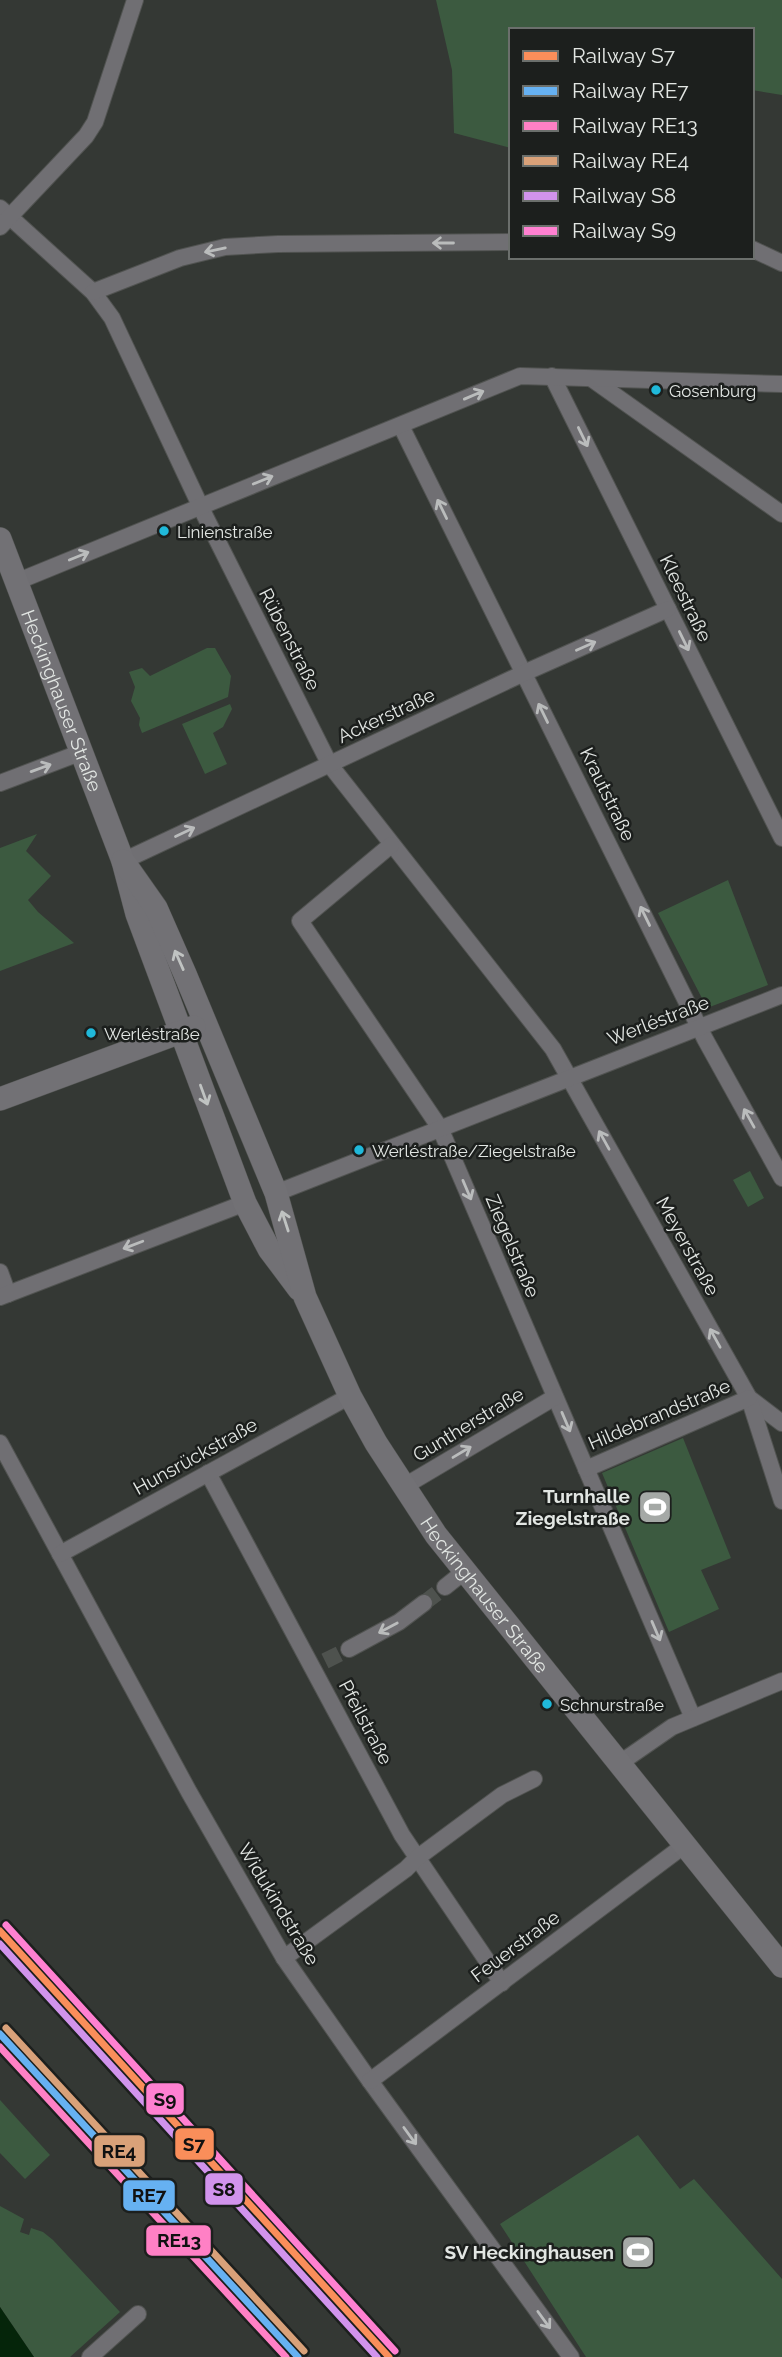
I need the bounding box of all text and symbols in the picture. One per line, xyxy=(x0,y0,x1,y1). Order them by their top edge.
legend xyxy=(509,28,754,259)
text: Railway S7 xyxy=(572,43,676,68)
text: Railway RE7 xyxy=(572,78,689,103)
text: Railway RE13 xyxy=(572,113,698,138)
text: Railway RE4 xyxy=(572,148,689,173)
text: Railway S8 xyxy=(572,183,676,208)
text: Railway S9 xyxy=(572,218,676,243)
one-way arrow xyxy=(431,236,454,250)
one-way arrow xyxy=(204,243,227,257)
place label: Gosenburg xyxy=(669,381,756,401)
marker: Gosenburg xyxy=(649,383,663,397)
one-way arrow xyxy=(463,388,484,401)
one-way arrow xyxy=(576,426,590,447)
one-way arrow xyxy=(252,473,274,486)
one-way arrow xyxy=(435,499,449,520)
place label: Linienstraße xyxy=(177,522,273,542)
marker: Linienstraße xyxy=(157,524,171,538)
one-way arrow xyxy=(68,549,89,562)
street label: Kleestraße xyxy=(656,551,716,645)
street label: Rübenstraße xyxy=(255,584,325,694)
street label: Heckinghauser Straße xyxy=(17,606,106,795)
one-way arrow xyxy=(677,630,691,651)
one-way arrow xyxy=(575,639,596,652)
street label: Ackerstraße xyxy=(334,683,438,747)
one-way arrow xyxy=(536,703,550,723)
street label: Krautstraße xyxy=(576,744,640,844)
one-way arrow xyxy=(29,760,51,773)
one-way arrow xyxy=(174,825,195,838)
one-way arrow xyxy=(637,906,651,927)
one-way arrow xyxy=(171,950,184,971)
street label: Werléstraße xyxy=(604,991,712,1049)
place label: Werléstraße xyxy=(104,1024,200,1044)
marker: Werléstraße xyxy=(84,1026,98,1040)
one-way arrow xyxy=(199,1084,211,1106)
one-way arrow xyxy=(742,1109,756,1129)
one-way arrow xyxy=(597,1130,610,1151)
place label: Werléstraße/Ziegelstraße xyxy=(372,1141,576,1161)
marker: Werléstraße/Ziegelstraße xyxy=(352,1143,366,1157)
one-way arrow xyxy=(461,1179,474,1201)
street label: Ziegelstraße xyxy=(481,1191,545,1301)
street label: Meyerstraße xyxy=(652,1193,724,1299)
one-way arrow xyxy=(278,1210,290,1232)
one-way arrow xyxy=(122,1240,144,1253)
one-way arrow xyxy=(708,1329,722,1349)
street label: Hildebrandstraße xyxy=(585,1374,733,1454)
street label: Guntherstraße xyxy=(409,1382,527,1466)
one-way arrow xyxy=(560,1411,573,1432)
street label: Hunsrückstraße xyxy=(129,1413,261,1499)
one-way arrow xyxy=(451,1445,471,1459)
place label: Turnhalle Ziegelstraße xyxy=(516,1485,630,1529)
sports icon: Turnhalle Ziegelstraße xyxy=(636,1488,674,1526)
street label: Heckinghauser Straße xyxy=(416,1513,553,1677)
one-way arrow xyxy=(650,1620,663,1641)
one-way arrow xyxy=(378,1621,398,1635)
street label: Pfeilstraße xyxy=(335,1676,397,1768)
place label: Schnurstraße xyxy=(560,1695,664,1715)
marker: Schnurstraße xyxy=(540,1697,554,1711)
street label: Widukindstraße xyxy=(234,1839,324,1969)
street label: Feuerstraße xyxy=(466,1906,564,1986)
line badge: S9 xyxy=(145,2082,185,2116)
text: S9 xyxy=(154,2088,176,2110)
one-way arrow xyxy=(403,2126,418,2145)
line badge: S7 xyxy=(174,2127,215,2161)
text: S7 xyxy=(183,2133,205,2155)
line badge: RE4 xyxy=(93,2134,146,2168)
text: RE4 xyxy=(102,2140,137,2162)
line badge: S8 xyxy=(204,2172,244,2206)
text: S8 xyxy=(212,2178,236,2200)
line badge: RE7 xyxy=(122,2179,176,2212)
text: RE7 xyxy=(132,2184,167,2206)
line badge: RE13 xyxy=(145,2224,212,2257)
text: RE13 xyxy=(157,2229,201,2251)
sports icon: SV Heckinghausen xyxy=(619,2233,657,2271)
place label: SV Heckinghausen xyxy=(444,2241,614,2263)
one-way arrow xyxy=(537,2310,552,2329)

